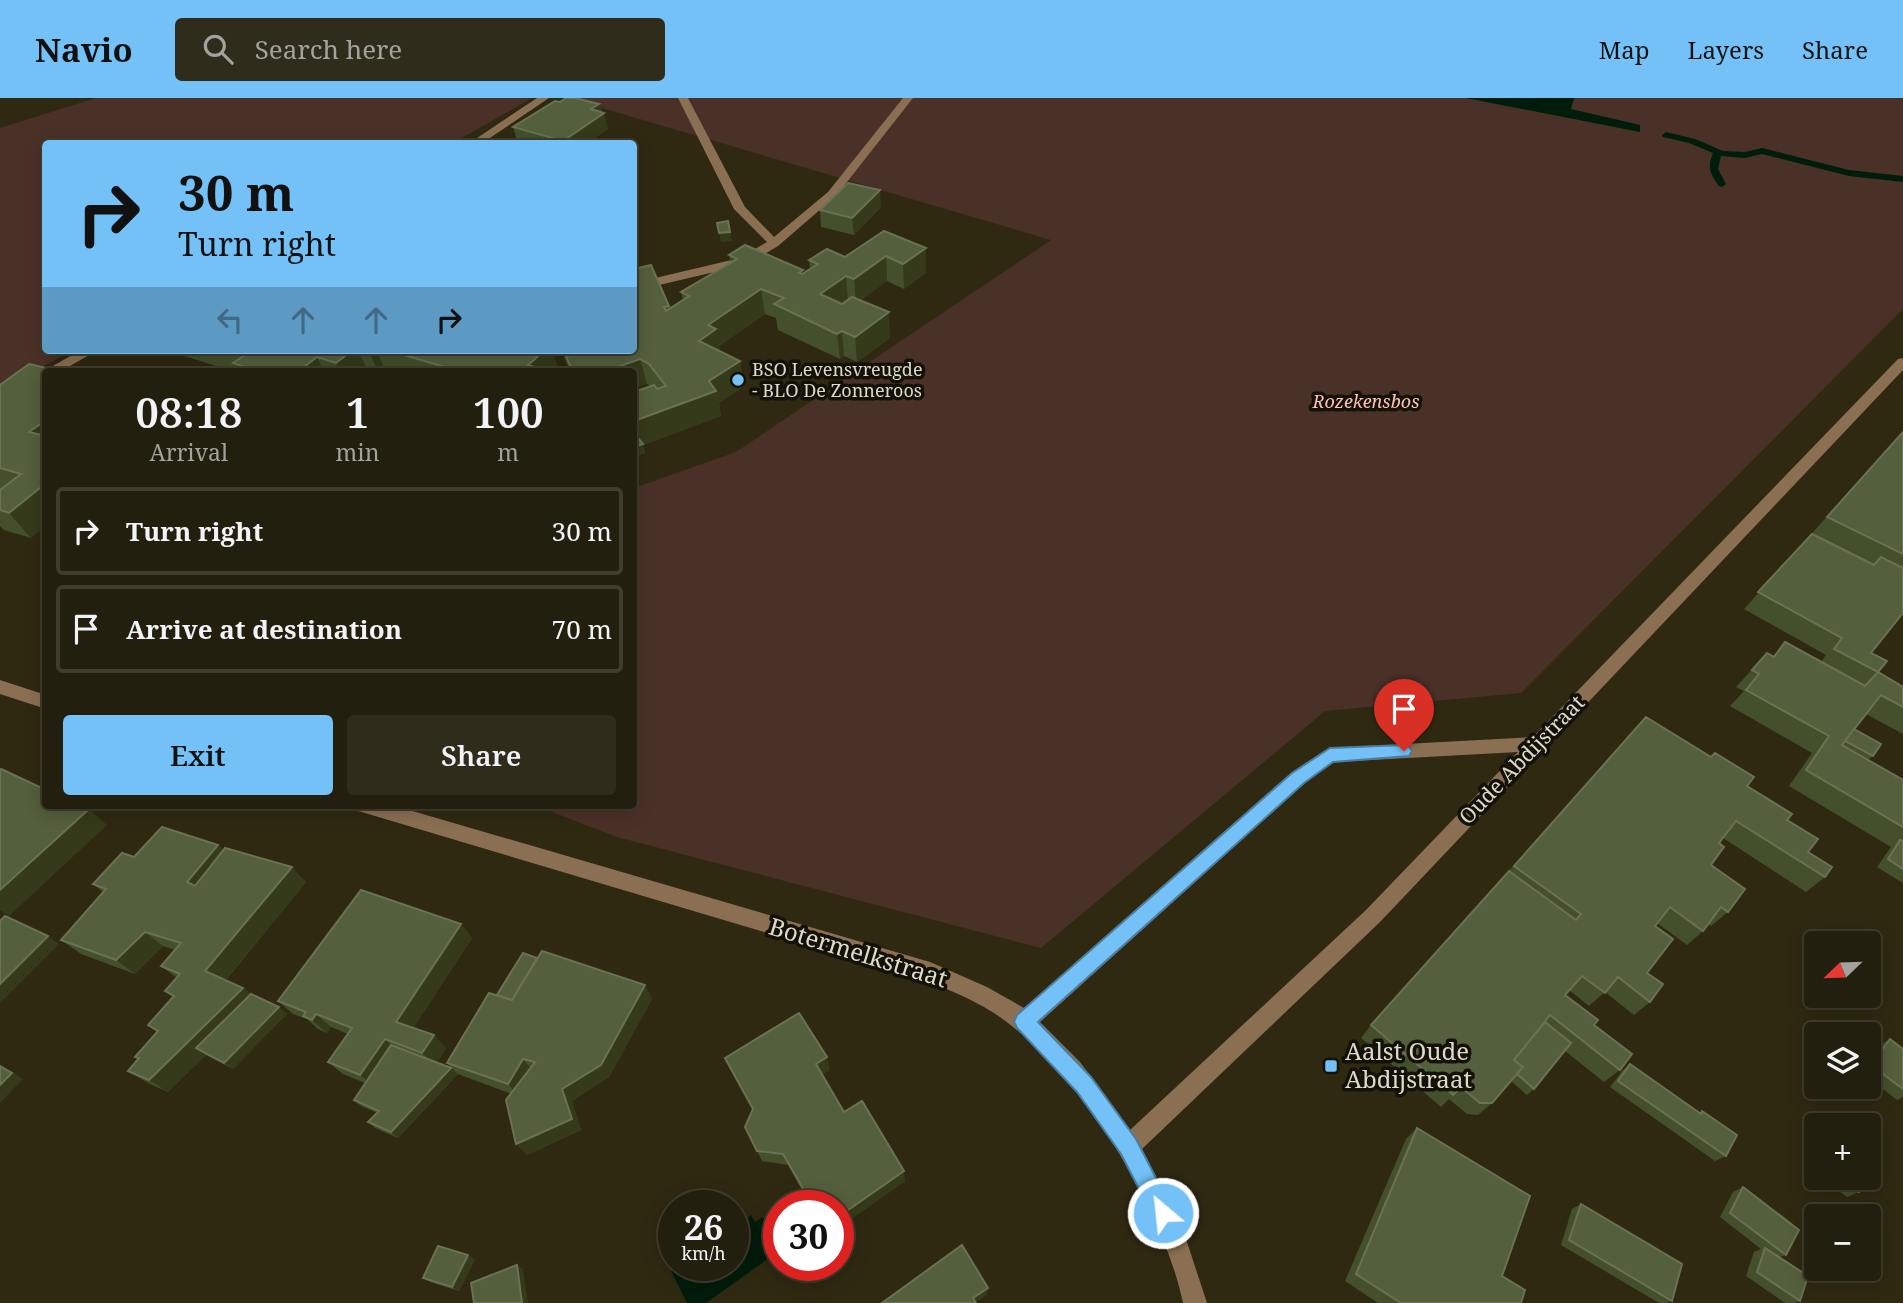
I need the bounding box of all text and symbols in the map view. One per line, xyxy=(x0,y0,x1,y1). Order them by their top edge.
search box xyxy=(175,18,665,81)
text: Navio xyxy=(35,27,133,72)
icon: search xyxy=(199,30,237,68)
text: Search here xyxy=(255,31,402,67)
text: Map xyxy=(1599,33,1650,66)
text: Layers xyxy=(1688,33,1764,66)
text: Share xyxy=(1802,33,1868,66)
text: 30 m xyxy=(178,159,294,225)
icon: right xyxy=(63,168,154,259)
text: Turn right xyxy=(178,222,336,265)
icon: left xyxy=(211,301,249,339)
icon: ahead xyxy=(284,301,322,339)
icon: ahead xyxy=(357,301,395,339)
icon: right xyxy=(430,301,468,339)
place label: BSO Levensvreugde - BLO De Zonneroos xyxy=(752,357,923,402)
marker: BSO Levensvreugde - BLO De Zonneroos xyxy=(730,372,746,388)
text: 08:18 xyxy=(135,383,242,440)
text: 1 xyxy=(346,383,369,440)
text: 100 xyxy=(473,383,544,440)
park label: Rozekensbos xyxy=(1311,389,1420,413)
text: Arrival xyxy=(149,436,228,468)
text: min xyxy=(336,436,380,468)
text: m xyxy=(497,436,519,468)
icon: right xyxy=(67,512,105,550)
text: Turn right xyxy=(126,513,263,549)
text: 30 m xyxy=(552,513,612,549)
icon: arrive xyxy=(67,610,105,648)
text: Arrive at destination xyxy=(126,611,402,647)
text: 70 m xyxy=(552,611,612,647)
pin xyxy=(1374,679,1434,751)
street label: Oude Abdijstraat xyxy=(1452,689,1590,830)
icon: arrive xyxy=(1385,690,1423,728)
button: Exit xyxy=(63,715,333,795)
button: Share xyxy=(347,715,616,795)
street label: Botermelkstraat xyxy=(765,909,952,994)
north arrow xyxy=(1804,931,1881,1008)
map controls xyxy=(1804,931,1881,1281)
button: layers xyxy=(1804,1022,1881,1099)
place label: Aalst Oude Abdijstraat xyxy=(1345,1034,1472,1095)
marker: Aalst Oude Abdijstraat xyxy=(1323,1058,1339,1074)
button: + xyxy=(1804,1113,1881,1190)
position arrow xyxy=(1126,1176,1200,1250)
speed limit sign: 30 xyxy=(763,1190,854,1281)
text: 26 xyxy=(684,1203,723,1250)
button: − xyxy=(1804,1204,1881,1281)
text: km/h xyxy=(681,1241,726,1265)

